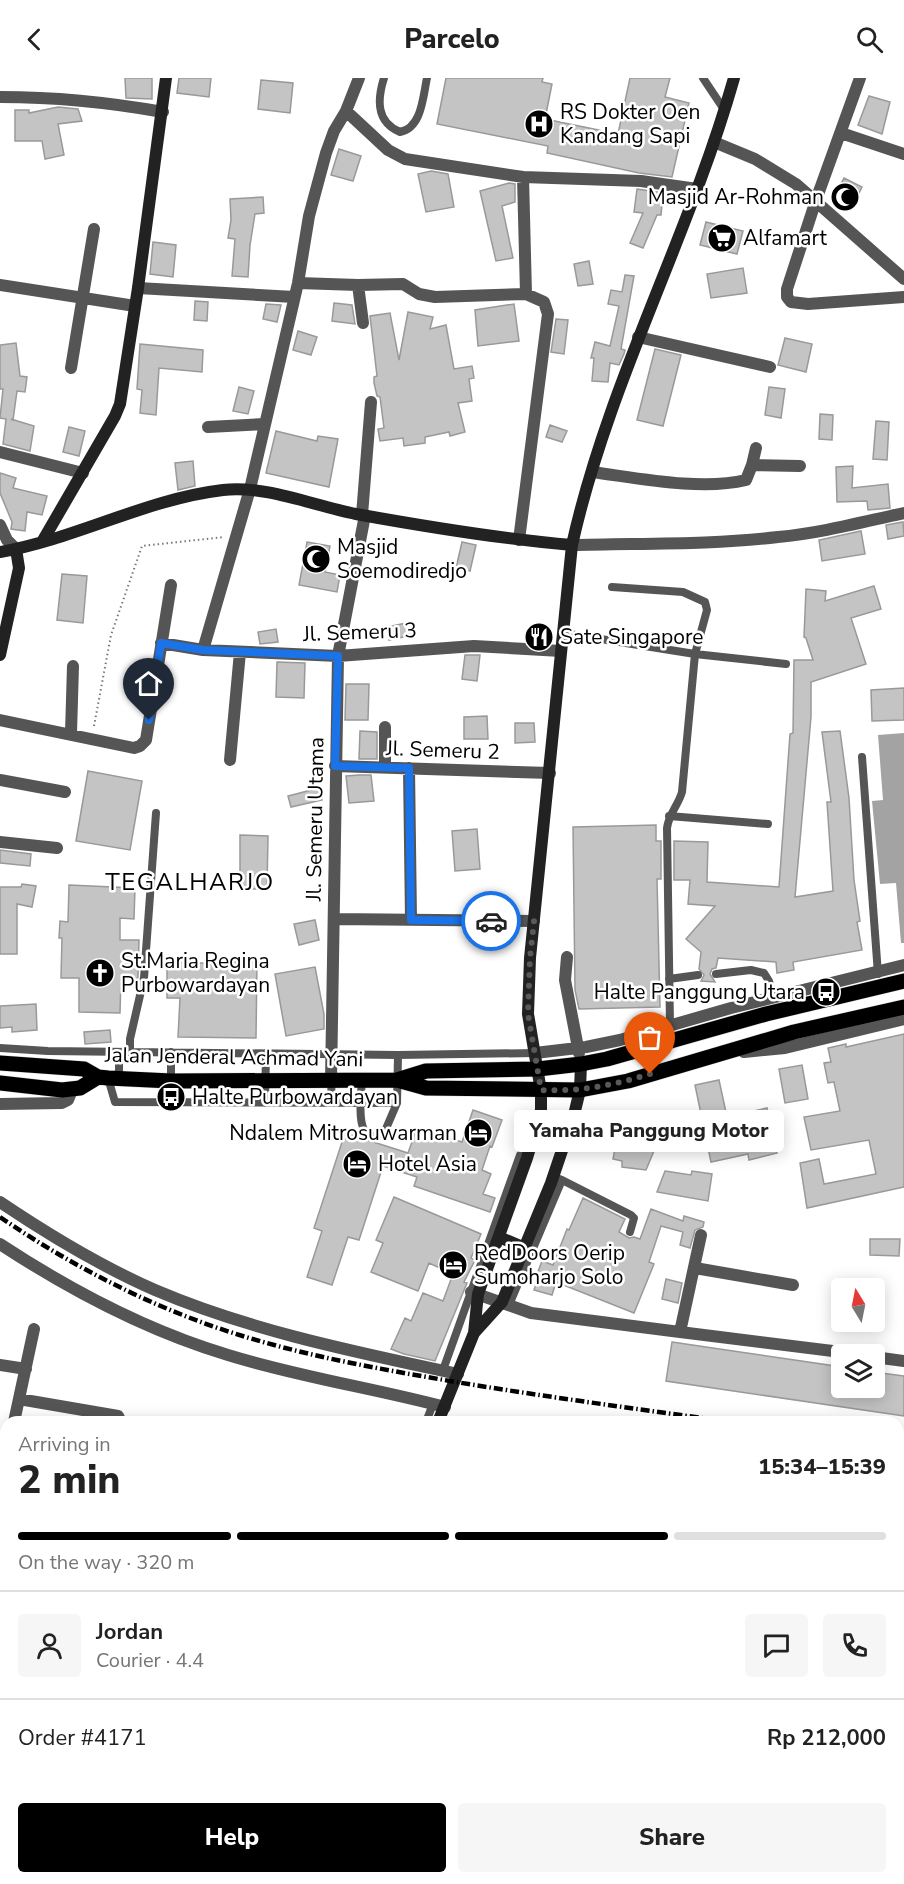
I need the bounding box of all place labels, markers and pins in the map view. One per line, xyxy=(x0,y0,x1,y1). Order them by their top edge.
place label: RS Dokter Oen Kandang Sapi xyxy=(560,98,700,150)
hospital icon: RS Dokter Oen Kandang Sapi xyxy=(523,108,555,140)
mosque icon: Masjid Ar-Rohman xyxy=(829,181,861,213)
place label: Masjid Ar-Rohman xyxy=(648,183,824,211)
supermarket icon: Alfamart xyxy=(706,222,738,254)
place label: Alfamart xyxy=(743,224,828,252)
place label: Masjid Soemodiredjo xyxy=(337,533,467,585)
mosque icon: Masjid Soemodiredjo xyxy=(300,543,332,575)
restaurant icon: Sate Singapore xyxy=(523,621,555,653)
place label: Sate Singapore xyxy=(560,623,703,651)
pin xyxy=(123,658,174,720)
place label: St.Maria Regina Purbowardayan xyxy=(121,947,270,999)
church icon: St.Maria Regina Purbowardayan xyxy=(84,957,116,989)
bus stop icon: Halte Panggung Utara xyxy=(810,976,842,1008)
place label: Halte Panggung Utara xyxy=(594,978,805,1006)
pin xyxy=(624,1012,675,1074)
bus stop icon: Halte Purbowardayan xyxy=(155,1081,187,1113)
place label: Halte Purbowardayan xyxy=(192,1083,398,1111)
callout: Yamaha Panggung Motor xyxy=(515,1110,785,1152)
hotel icon: Ndalem Mitrosuwarman xyxy=(462,1117,494,1149)
place label: Ndalem Mitrosuwarman xyxy=(229,1119,457,1147)
hotel icon: Hotel Asia xyxy=(341,1148,373,1180)
place label: Hotel Asia xyxy=(378,1150,477,1178)
place label: RedDoors Oerip Sumoharjo Solo xyxy=(474,1239,625,1291)
hotel icon: RedDoors Oerip Sumoharjo Solo xyxy=(437,1249,469,1281)

